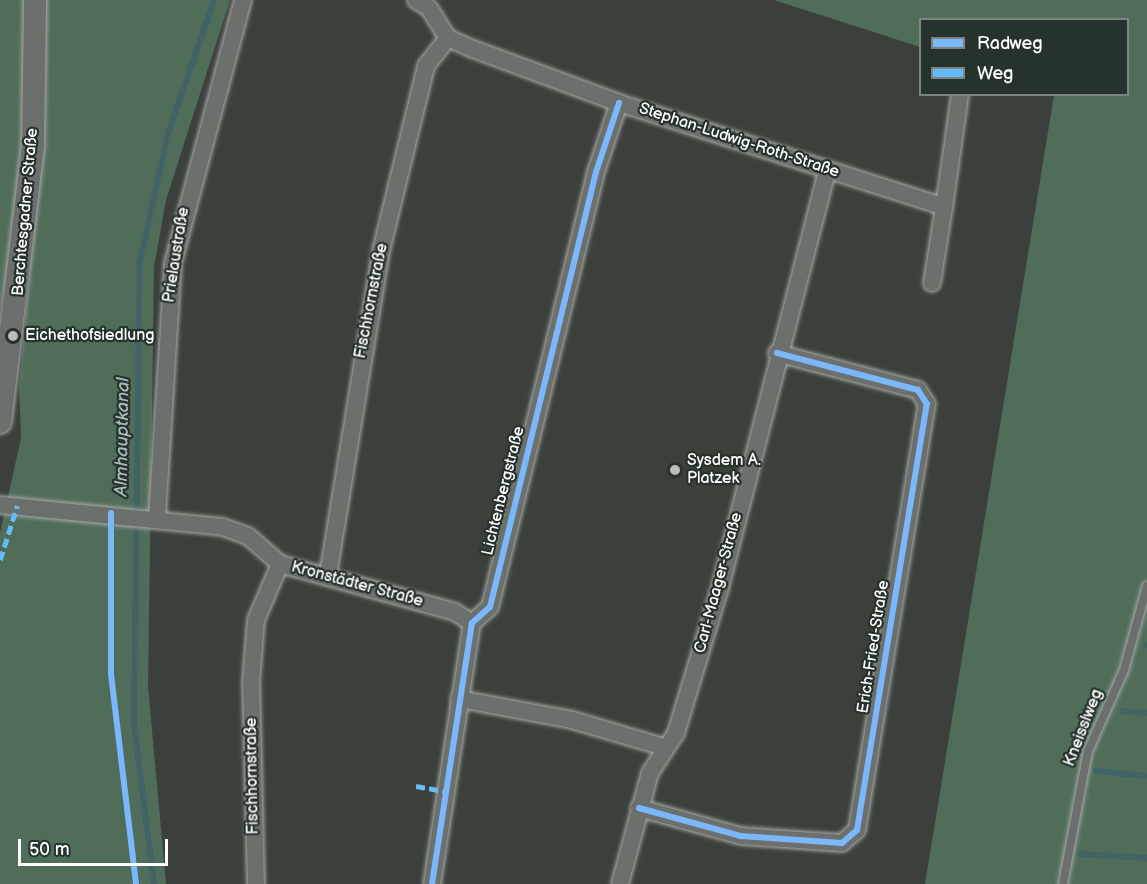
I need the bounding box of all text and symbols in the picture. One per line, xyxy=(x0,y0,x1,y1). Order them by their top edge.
legend xyxy=(919,18,1129,96)
text: Radweg xyxy=(977,33,1043,54)
text: Weg xyxy=(977,63,1013,84)
street label: Stephan-Ludwig-Roth-Straße xyxy=(637,100,841,182)
street label: Berchtesgadner Straße xyxy=(9,127,43,297)
street label: Prielaustraße xyxy=(160,206,194,304)
street label: Fischhornstraße xyxy=(351,242,393,360)
place label: Eichethofsiedlung xyxy=(25,326,154,346)
marker: Eichethofsiedlung xyxy=(6,329,20,343)
water label: Almhauptkanal xyxy=(111,377,135,497)
street label: Lichtenbergstraße xyxy=(479,424,529,558)
place label: Sysdem A. Platzek xyxy=(687,451,761,489)
marker: Sysdem A. Platzek xyxy=(668,463,682,477)
street label: Carl-Maager-Straße xyxy=(691,510,747,656)
street label: Kronstädter Straße xyxy=(289,558,425,612)
street label: Erich-Fried-Straße xyxy=(854,579,894,715)
street label: Kneisslweg xyxy=(1060,687,1108,769)
street label: Fischhornstraße xyxy=(242,717,264,835)
scale bar xyxy=(21,827,171,865)
text: 50 m xyxy=(29,839,70,860)

